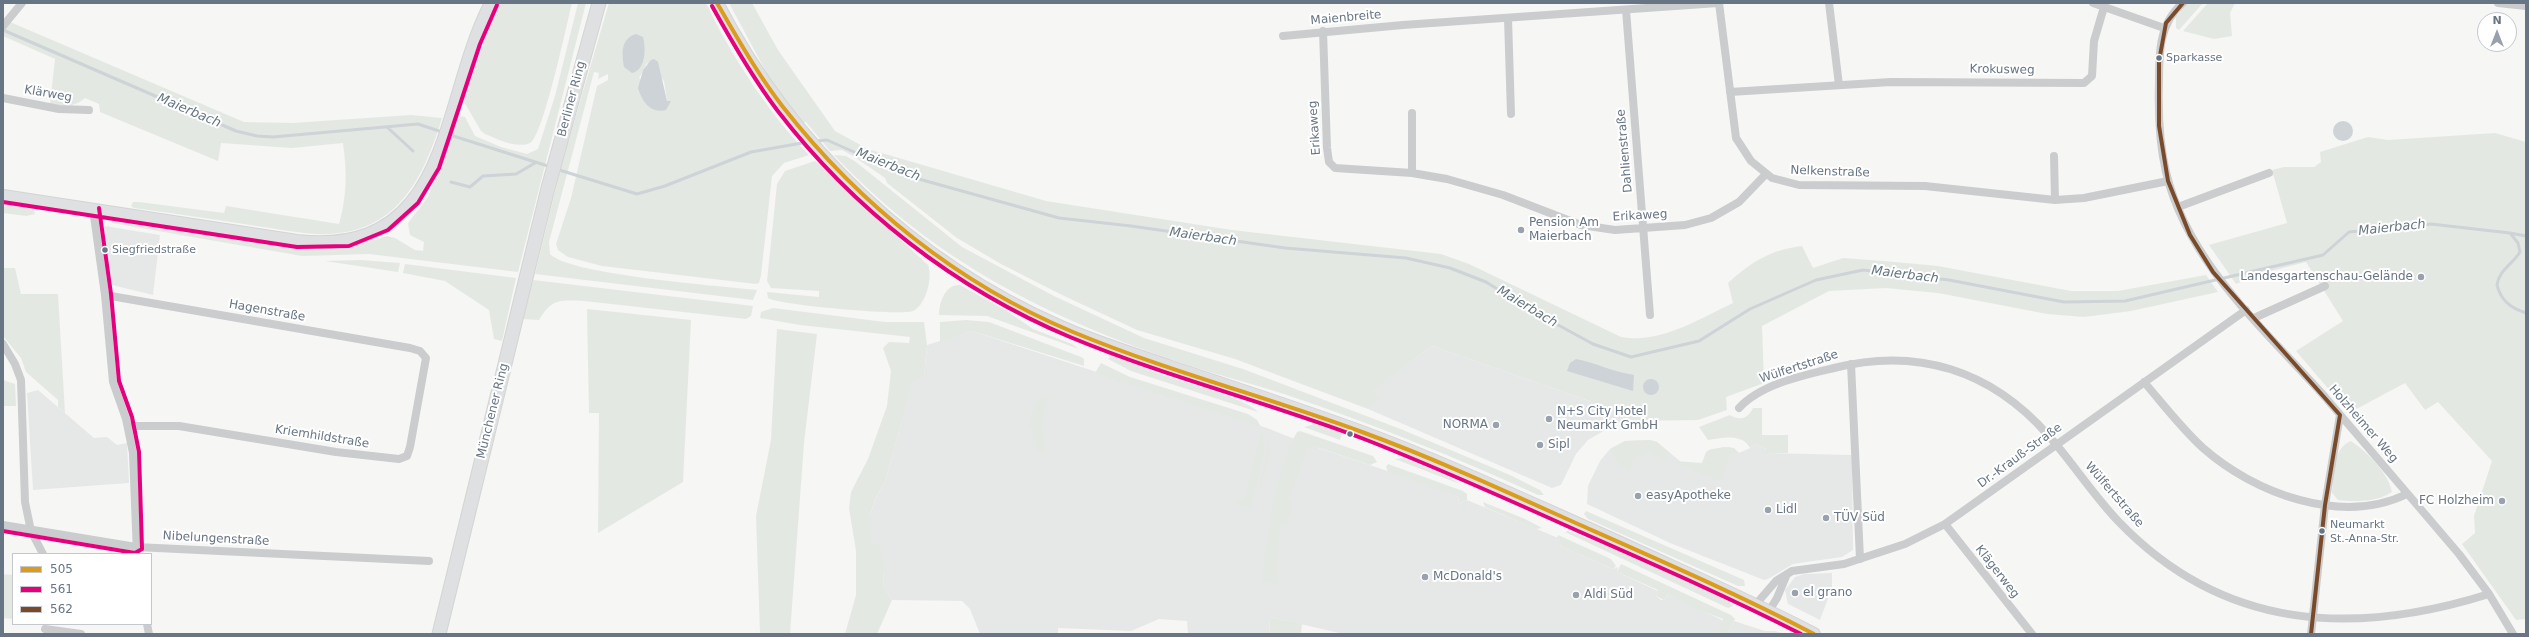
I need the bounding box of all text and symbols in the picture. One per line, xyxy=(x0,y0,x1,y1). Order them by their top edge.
street label: Maienbreite xyxy=(1310,8,1382,28)
north arrow xyxy=(2477,12,2517,52)
text: N xyxy=(2492,14,2502,27)
place label: Sparkasse xyxy=(2166,51,2222,65)
marker: Sparkasse xyxy=(2154,53,2164,63)
street label: Berliner Ring xyxy=(555,60,589,138)
street label: Krokusweg xyxy=(1969,62,2035,78)
street label: Klärweg xyxy=(23,83,73,105)
water label: Maierbach xyxy=(155,91,223,131)
street label: Erikaweg xyxy=(1306,100,1324,156)
street label: Dahlienstraße xyxy=(1614,109,1636,193)
water label: Maierbach xyxy=(854,145,922,185)
street label: Nelkenstraße xyxy=(1790,163,1870,181)
street label: Erikaweg xyxy=(1612,207,1668,225)
place label: Pension Am Maierbach xyxy=(1529,216,1599,244)
water label: Maierbach xyxy=(2357,217,2427,239)
water label: Maierbach xyxy=(1168,225,1238,249)
marker: Pension Am Maierbach xyxy=(1516,225,1526,235)
place label: Siegfriedstraße xyxy=(112,243,196,257)
marker: Siegfriedstraße xyxy=(100,245,110,255)
water label: Maierbach xyxy=(1870,263,1940,287)
place label: Landesgartenschau-Gelände xyxy=(2240,270,2413,284)
marker: Landesgartenschau-Gelände xyxy=(2416,272,2426,282)
water label: Maierbach xyxy=(1494,283,1560,331)
street label: Hagenstraße xyxy=(228,297,306,325)
street label: Wülfertstraße xyxy=(1758,348,1840,386)
street label: Münchener Ring xyxy=(474,362,512,460)
street label: Holzheimer Weg xyxy=(2325,382,2401,466)
place label: N+S City Hotel Neumarkt GmbH xyxy=(1557,405,1658,433)
marker: N+S City Hotel Neumarkt GmbH xyxy=(1544,414,1554,424)
place label: NORMA xyxy=(1443,418,1488,432)
marker: NORMA xyxy=(1491,420,1501,430)
street label: Dr.-Krauß-Straße xyxy=(1975,421,2065,491)
street label: Kriemhildstraße xyxy=(274,422,370,452)
unlabelled marker xyxy=(1345,429,1355,439)
place label: Sipl xyxy=(1548,438,1570,452)
marker: Sipl xyxy=(1535,440,1545,450)
street label: Wülfertstraße xyxy=(2082,459,2146,531)
place label: easyApotheke xyxy=(1646,489,1731,503)
marker: easyApotheke xyxy=(1633,491,1643,501)
place label: FC Holzheim xyxy=(2419,494,2494,508)
marker: FC Holzheim xyxy=(2497,496,2507,506)
place label: Lidl xyxy=(1776,503,1797,517)
marker: Lidl xyxy=(1763,505,1773,515)
place label: TÜV Süd xyxy=(1834,511,1885,525)
marker: TÜV Süd xyxy=(1821,513,1831,523)
place label: Neumarkt St.-Anna-Str. xyxy=(2330,518,2399,544)
marker: Neumarkt St.-Anna-Str. xyxy=(2317,526,2327,536)
street label: Nibelungenstraße xyxy=(162,529,270,549)
street label: Klägerweg xyxy=(1972,543,2022,601)
legend xyxy=(12,553,152,625)
text: 505 xyxy=(50,562,73,576)
place label: McDonald's xyxy=(1433,570,1502,584)
marker: McDonald's xyxy=(1420,572,1430,582)
text: 561 xyxy=(50,582,73,596)
place label: el grano xyxy=(1803,586,1852,600)
place label: Aldi Süd xyxy=(1584,588,1633,602)
marker: el grano xyxy=(1790,588,1800,598)
marker: Aldi Süd xyxy=(1571,590,1581,600)
text: 562 xyxy=(50,602,73,616)

